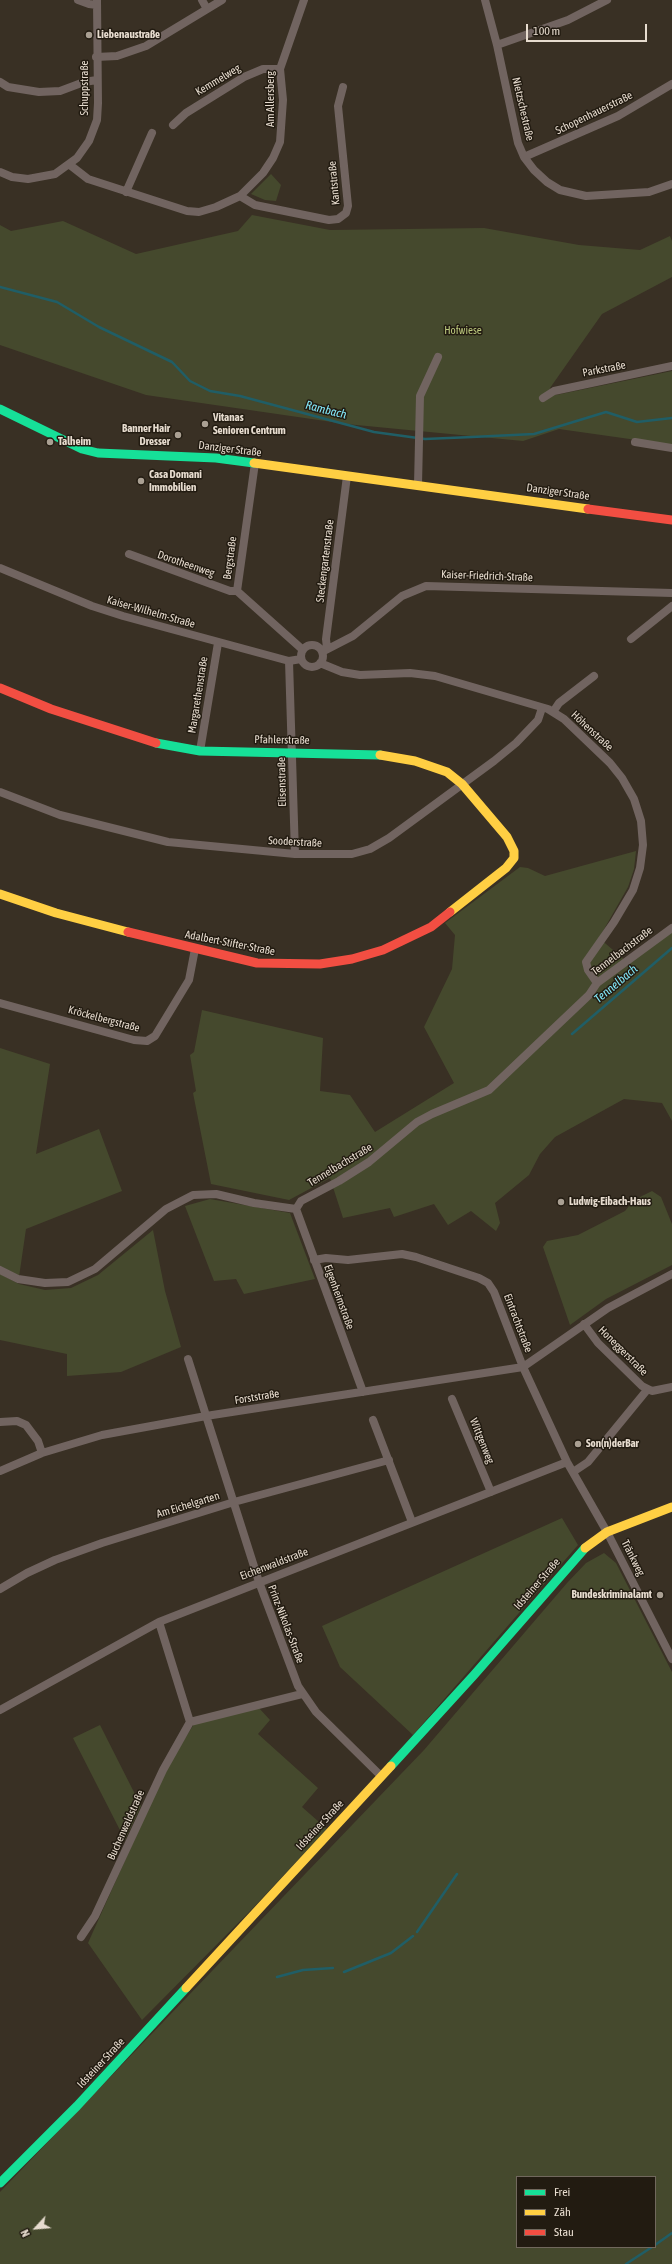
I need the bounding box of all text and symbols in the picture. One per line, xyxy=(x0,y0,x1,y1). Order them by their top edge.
scale bar xyxy=(528,16,649,42)
text: 100 m xyxy=(533,24,560,38)
place label: Liebenaustraße xyxy=(97,28,160,42)
marker: Liebenaustraße xyxy=(84,30,94,40)
street label: Schuppstraße xyxy=(78,60,92,116)
street label: Kemmelweg xyxy=(193,61,243,99)
street label: Am Allersberg xyxy=(264,71,278,127)
street label: Nietzschestraße xyxy=(509,76,537,142)
street label: Schopenhauerstraße xyxy=(553,89,635,137)
street label: Kantstraße xyxy=(326,160,342,206)
park label: Hofwiese xyxy=(444,324,482,338)
street label: Parkstraße xyxy=(581,358,627,380)
water label: Rambach xyxy=(304,398,348,422)
place label: Vitanas Senioren Centrum xyxy=(213,411,286,437)
marker: Vitanas Senioren Centrum xyxy=(200,419,210,429)
place label: Banner Hair Dresser xyxy=(122,422,170,448)
marker: Banner Hair Dresser xyxy=(173,430,183,440)
place label: Talheim xyxy=(58,435,91,449)
marker: Talheim xyxy=(45,437,55,447)
street label: Danziger Straße xyxy=(198,439,262,459)
place label: Casa Domani Immobilien xyxy=(149,468,202,494)
marker: Casa Domani Immobilien xyxy=(136,476,146,486)
street label: Danziger Straße xyxy=(526,481,590,503)
street label: Steckengartenstraße xyxy=(313,519,337,603)
street label: Bergstraße xyxy=(220,536,240,580)
street label: Dorotheenweg xyxy=(156,548,216,580)
street label: Kaiser-Friedrich-Straße xyxy=(441,568,533,584)
street label: Kaiser-Wilhelm-Straße xyxy=(105,593,197,631)
street label: Margarethenstraße xyxy=(185,656,211,734)
street label: Höhenstraße xyxy=(568,708,616,754)
street label: Pfahlerstraße xyxy=(254,733,310,747)
street label: Elisenstraße xyxy=(275,757,289,807)
street label: Sooderstraße xyxy=(268,834,322,850)
street label: Tennelbachstraße xyxy=(589,924,655,978)
street label: Adalbert-Stifter-Straße xyxy=(184,928,276,958)
water label: Tennelbach xyxy=(592,962,640,1006)
street label: Kröckelbergstraße xyxy=(67,1003,141,1035)
street label: Tennelbachstraße xyxy=(305,1141,375,1189)
place label: Ludwig-Eibach-Haus xyxy=(569,1195,651,1209)
marker: Ludwig-Eibach-Haus xyxy=(556,1197,566,1207)
street label: Eigenheimstraße xyxy=(321,1263,357,1331)
street label: Eintrachtstraße xyxy=(501,1292,535,1354)
street label: Honeggerstraße xyxy=(596,1324,650,1378)
street label: Forststraße xyxy=(234,1387,280,1407)
street label: Wittgenweg xyxy=(467,1416,497,1466)
place label: Son(n)derBar xyxy=(586,1437,639,1451)
marker: Son(n)derBar xyxy=(573,1439,583,1449)
street label: Am Eichelgarten xyxy=(155,1489,221,1521)
street label: Tränkweg xyxy=(618,1538,648,1578)
street label: Eichenwaldstraße xyxy=(238,1545,310,1583)
street label: Idsteiner Straße xyxy=(511,1556,563,1612)
street label: Prinz-Nikolas-Straße xyxy=(265,1583,307,1665)
place label: Bundeskriminalamt xyxy=(571,1588,652,1602)
marker: Bundeskriminalamt xyxy=(655,1590,665,1600)
street label: Buchenwaldstraße xyxy=(105,1788,147,1862)
street label: Idsteiner Straße xyxy=(293,1797,347,1853)
street label: Idsteiner Straße xyxy=(74,2035,128,2091)
legend xyxy=(516,2176,656,2248)
text: Frei xyxy=(554,2185,570,2199)
text: Zäh xyxy=(554,2205,571,2219)
north arrow xyxy=(16,2208,56,2248)
text: Stau xyxy=(554,2225,574,2239)
text: N xyxy=(18,2228,32,2239)

